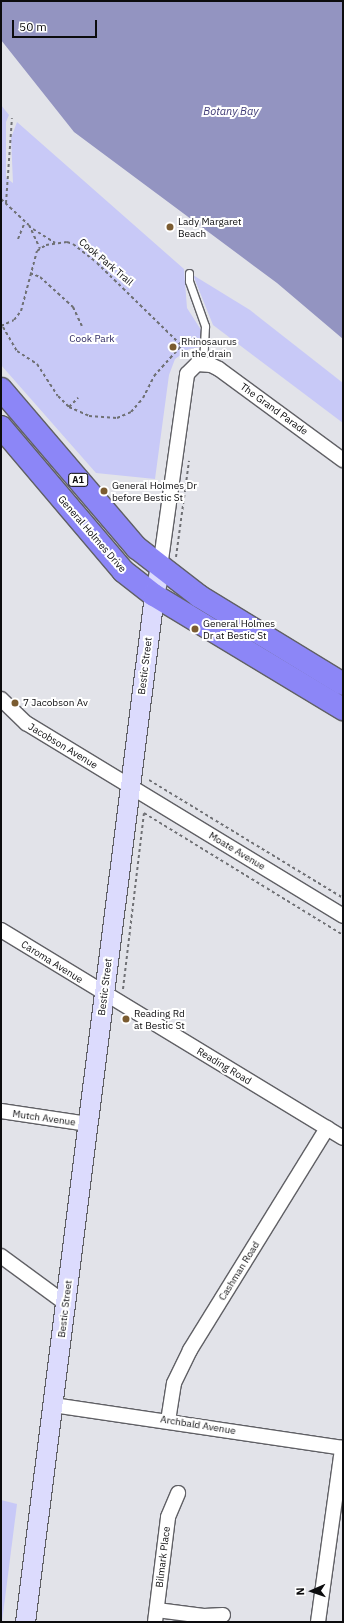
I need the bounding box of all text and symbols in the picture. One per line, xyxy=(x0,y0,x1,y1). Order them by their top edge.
scale bar xyxy=(14,12,99,38)
text: 50 m xyxy=(19,19,47,34)
water label: Botany Bay xyxy=(203,104,259,118)
place label: Lady Margaret Beach xyxy=(178,215,242,238)
marker: Lady Margaret Beach xyxy=(165,222,175,232)
street label: Cook Park Trail xyxy=(76,236,136,288)
park label: Cook Park xyxy=(69,333,115,345)
place label: Rhinosaurus in the drain xyxy=(181,335,237,358)
marker: Rhinosaurus in the drain xyxy=(168,342,178,352)
street label: The Grand Parade xyxy=(238,380,310,438)
road number: A1 xyxy=(68,473,88,487)
place label: General Holmes Dr before Bestic St xyxy=(112,479,197,502)
marker: General Holmes Dr before Bestic St xyxy=(99,486,109,496)
street label: General Holmes Drive xyxy=(55,493,129,575)
place label: General Holmes Dr at Bestic St xyxy=(203,617,275,640)
marker: General Holmes Dr at Bestic St xyxy=(190,624,200,634)
street label: Bestic Street xyxy=(136,637,154,695)
place label: 7 Jacobson Av xyxy=(23,697,88,709)
marker: 7 Jacobson Av xyxy=(10,698,20,708)
street label: Jacobson Avenue xyxy=(26,721,100,771)
street label: Moate Avenue xyxy=(207,829,267,873)
street label: Caroma Avenue xyxy=(19,938,85,986)
street label: Bestic Street xyxy=(96,958,114,1016)
place label: Reading Rd at Bestic St xyxy=(134,1007,185,1030)
marker: Reading Rd at Bestic St xyxy=(121,1014,131,1024)
street label: Reading Road xyxy=(194,1045,254,1087)
street label: Mutch Avenue xyxy=(12,1108,76,1128)
street label: Cashman Road xyxy=(216,1239,262,1303)
street label: Bestic Street xyxy=(56,1280,74,1338)
street label: Archbald Avenue xyxy=(159,1413,237,1437)
street label: Bilmark Place xyxy=(153,1526,173,1588)
north arrow xyxy=(292,1571,332,1611)
text: N xyxy=(293,1587,307,1596)

